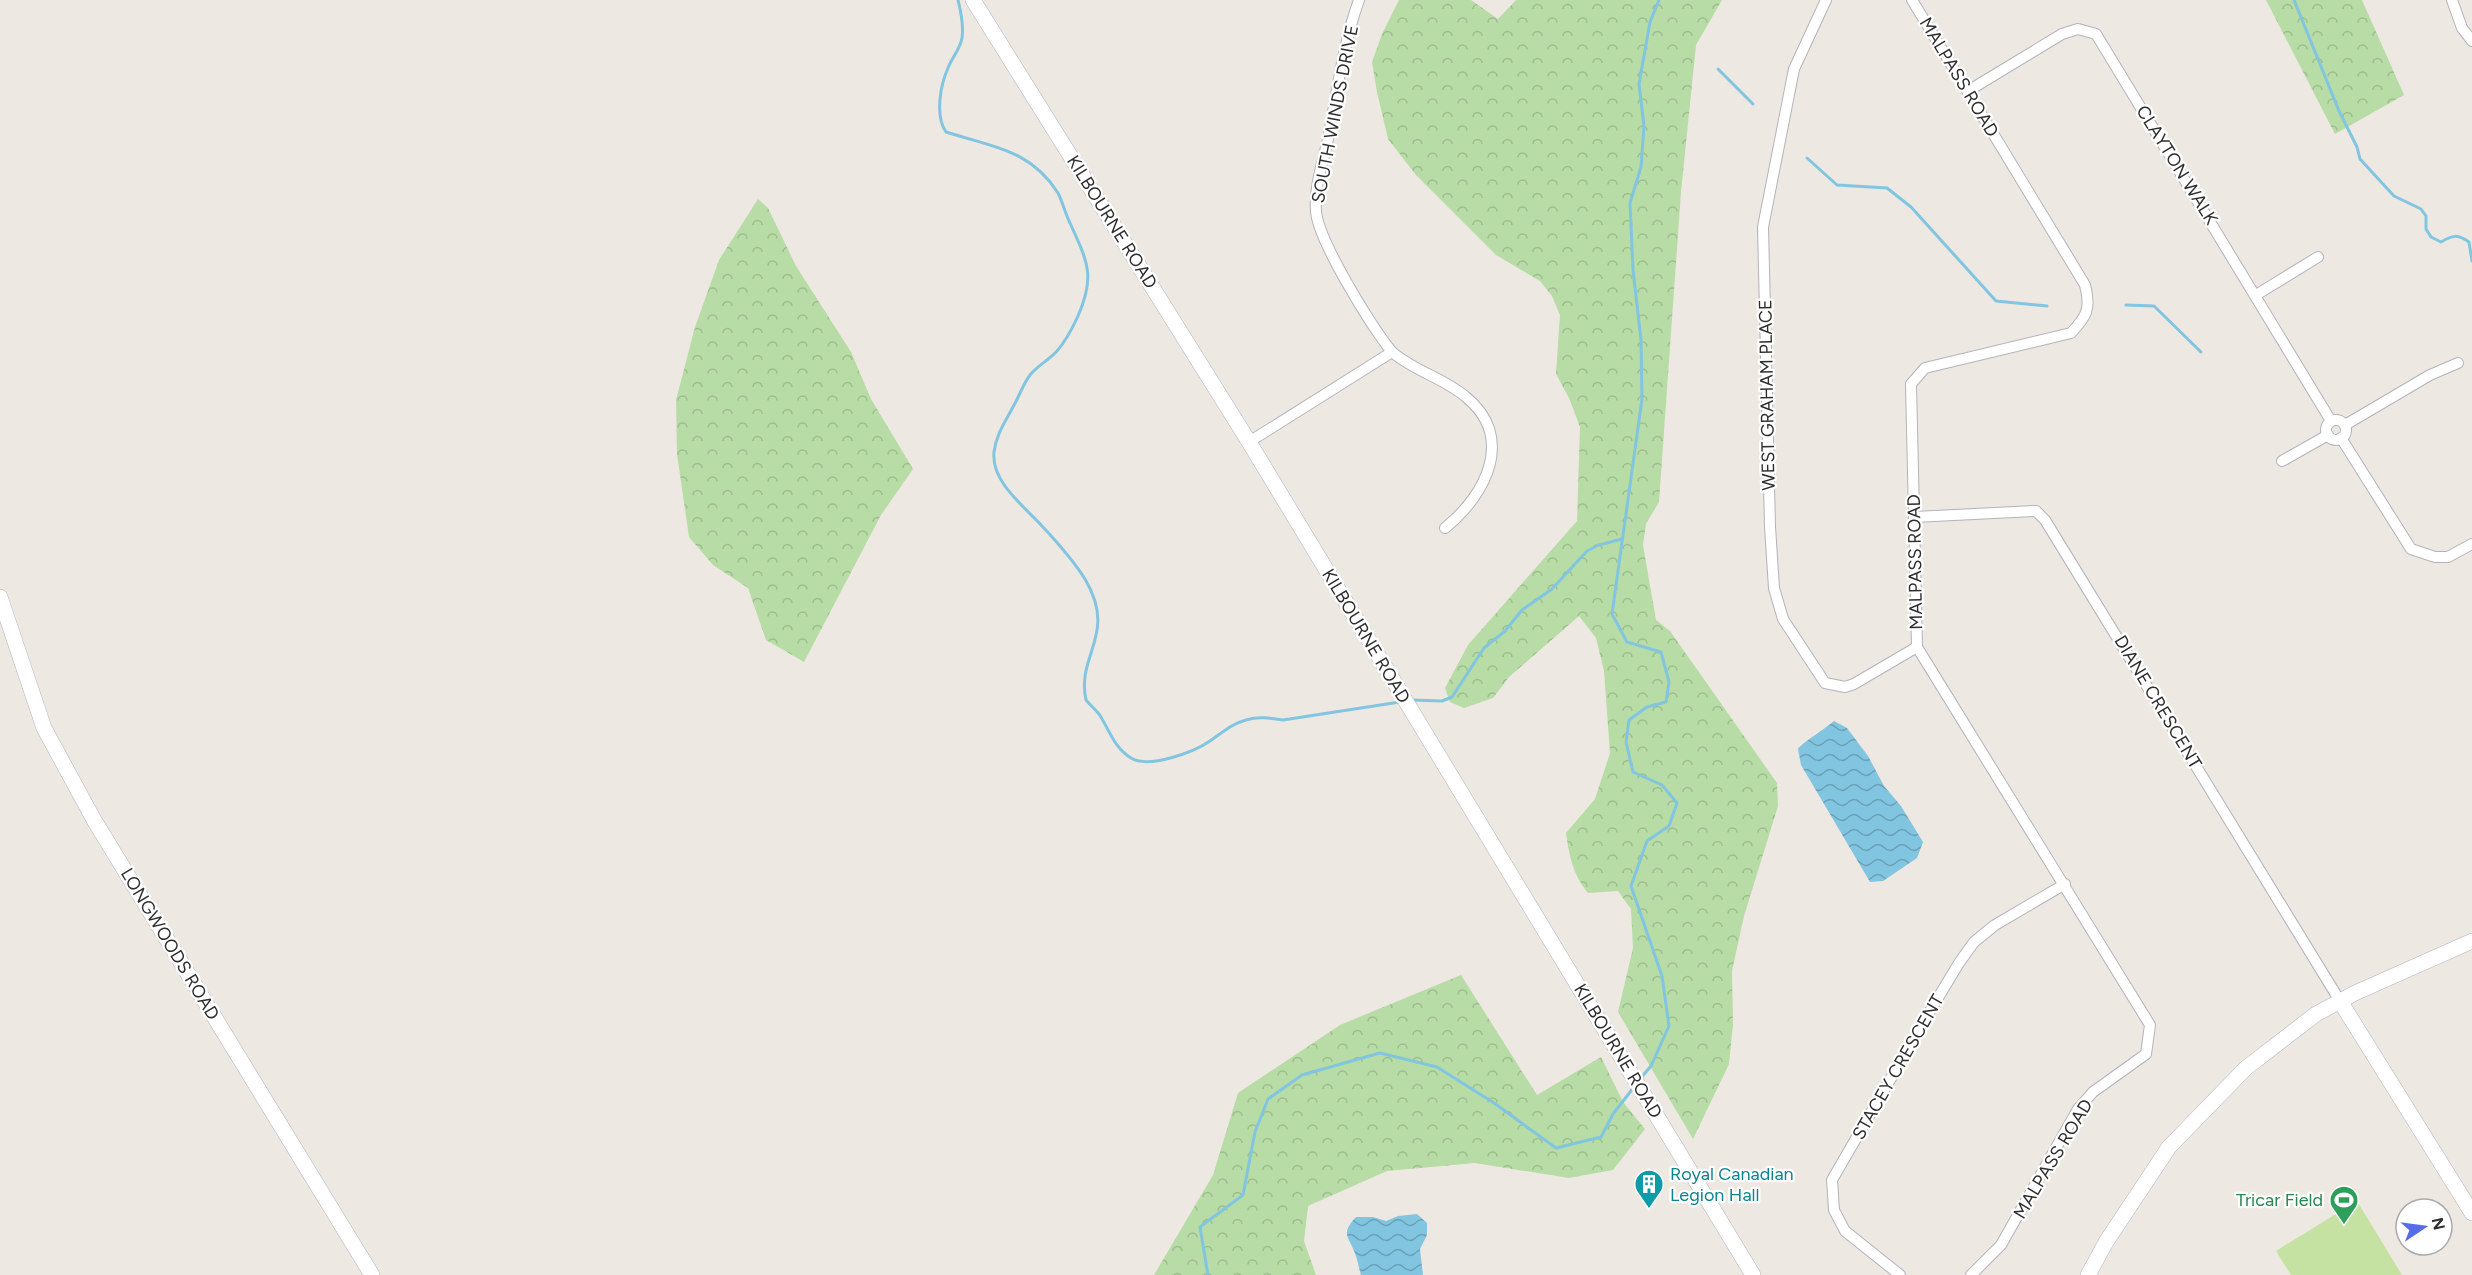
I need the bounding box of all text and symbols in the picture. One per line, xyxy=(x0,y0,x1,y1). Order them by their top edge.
street label: MALPASS ROAD xyxy=(1915,13,2003,141)
street label: SOUTH WINDS DRIVE xyxy=(1307,23,1363,205)
street label: CLAYTON WALK xyxy=(2131,101,2223,229)
street label: KILBOURNE ROAD xyxy=(1062,151,1162,293)
street label: WEST GRAHAM PLACE xyxy=(1754,299,1780,491)
street label: MALPASS ROAD xyxy=(1903,494,1927,630)
street label: KILBOURNE ROAD xyxy=(1317,565,1415,707)
street label: DIANE CRESCENT xyxy=(2109,631,2207,773)
street label: LONGWOODS ROAD xyxy=(116,864,224,1024)
street label: KILBOURNE ROAD xyxy=(1569,980,1667,1122)
street label: STACEY CRESCENT xyxy=(1847,990,1949,1144)
street label: MALPASS ROAD xyxy=(2009,1095,2097,1223)
place label: Royal Canadian Legion Hall xyxy=(1670,1163,1794,1206)
building icon: Royal Canadian Legion Hall xyxy=(1633,1168,1665,1210)
sports icon: Tricar Field xyxy=(2328,1184,2360,1226)
place label: Tricar Field xyxy=(2236,1189,2323,1211)
north arrow xyxy=(2394,1197,2454,1257)
text: N xyxy=(2427,1216,2449,1232)

